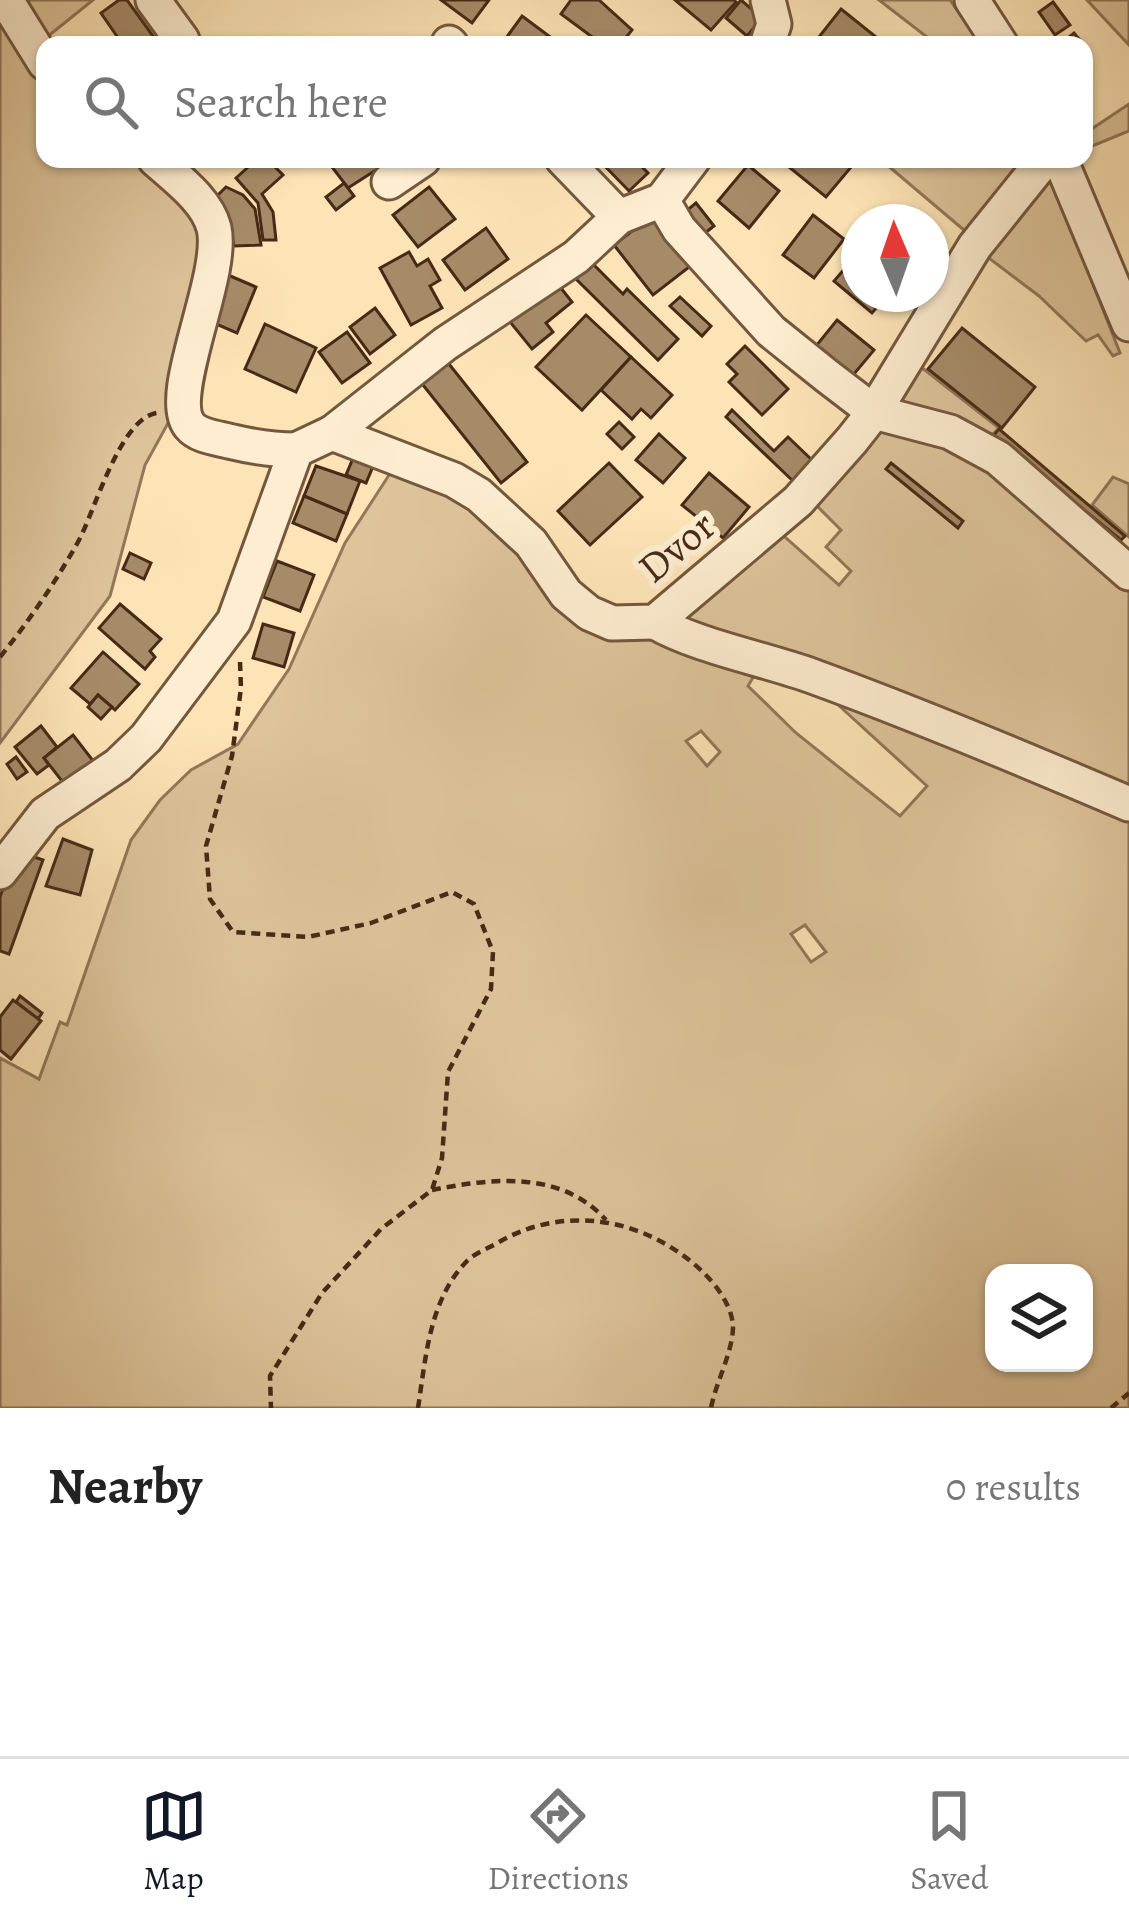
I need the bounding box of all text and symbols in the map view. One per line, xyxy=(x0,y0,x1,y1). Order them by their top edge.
search box xyxy=(36,36,1093,168)
icon: search xyxy=(78,69,144,135)
text: Search here xyxy=(174,71,388,133)
north arrow xyxy=(841,204,949,312)
street label: Dvor xyxy=(625,497,727,596)
map controls xyxy=(985,1264,1093,1372)
button: layers xyxy=(985,1264,1093,1372)
text: Nearby xyxy=(48,1451,202,1521)
text: 0 results xyxy=(946,1460,1081,1513)
tab: Map xyxy=(141,1783,207,1900)
tab: Directions xyxy=(488,1783,629,1900)
tab: Saved xyxy=(910,1783,988,1900)

